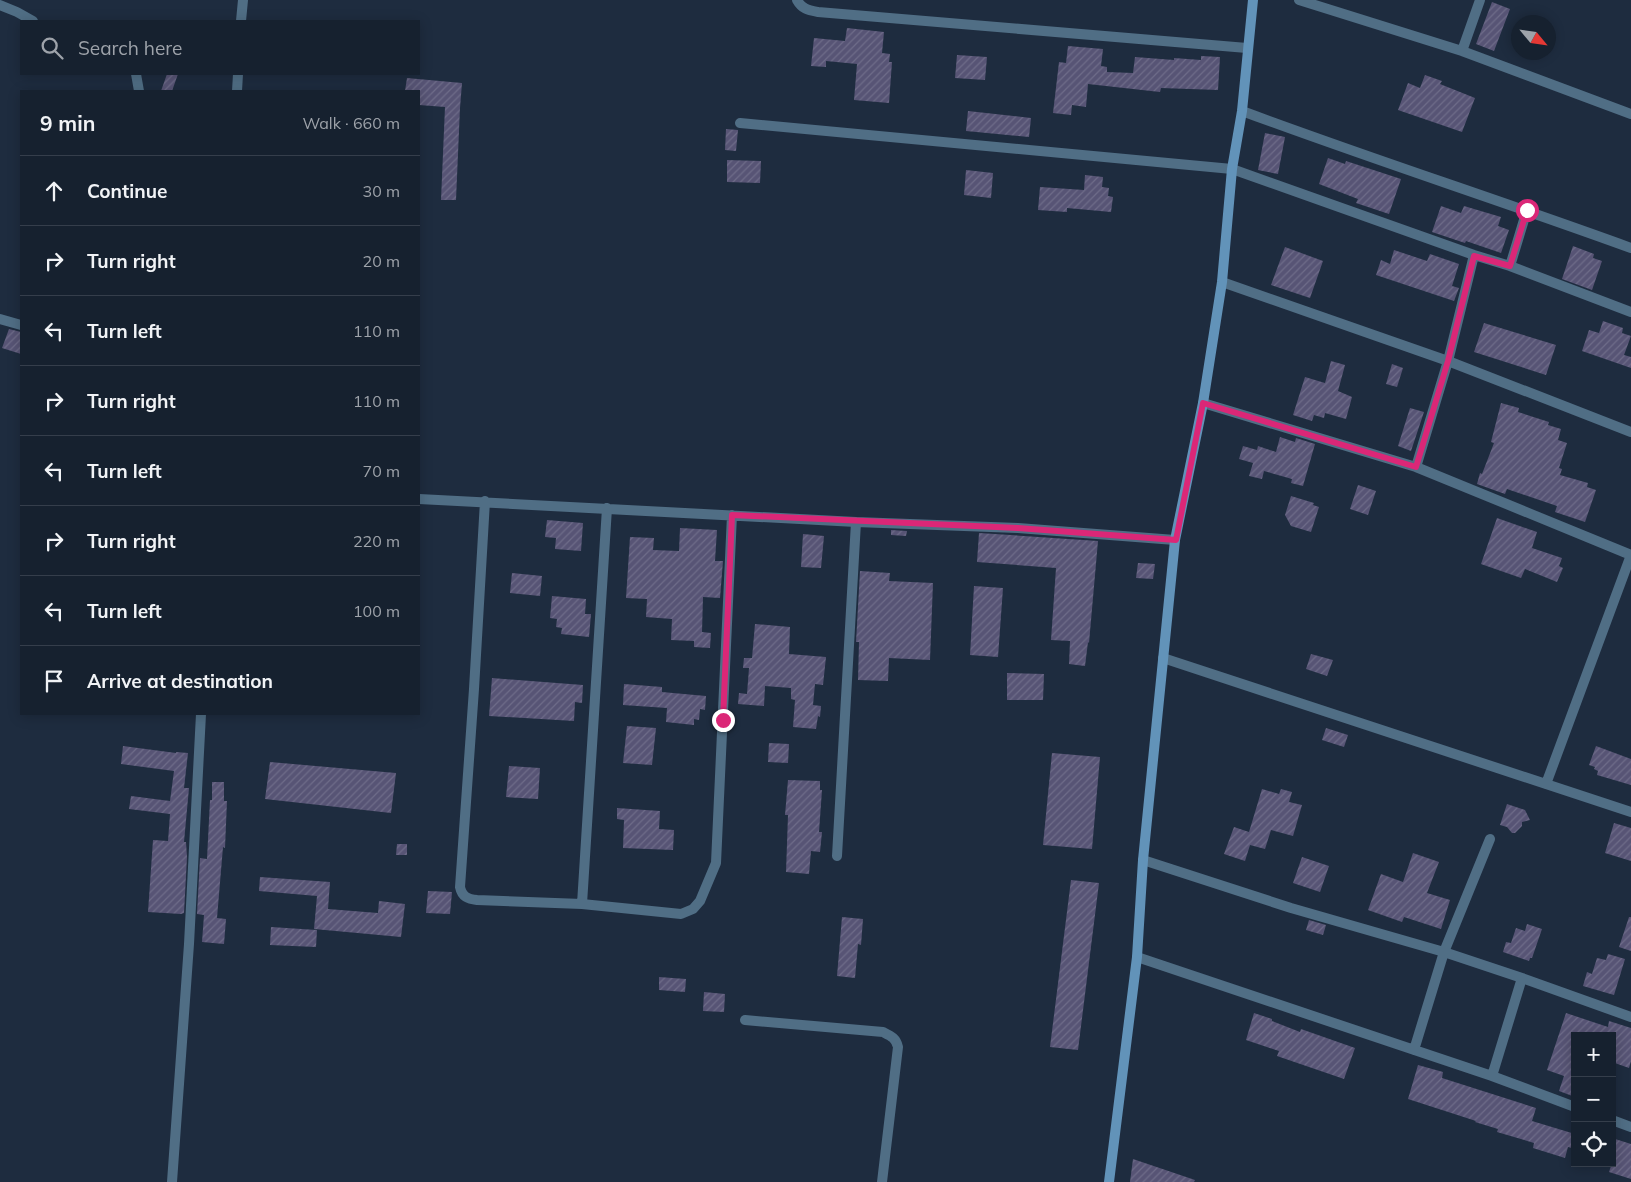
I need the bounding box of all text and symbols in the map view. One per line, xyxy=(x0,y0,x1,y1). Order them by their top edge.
north arrow xyxy=(1511,15,1556,60)
search box xyxy=(20,20,420,75)
icon: search xyxy=(38,34,66,62)
text: Search here xyxy=(78,36,182,60)
text: 9 min xyxy=(40,110,95,136)
text: Walk · 660 m xyxy=(302,113,400,133)
icon: ahead xyxy=(40,177,68,205)
text: Continue xyxy=(87,179,167,203)
text: 30 m xyxy=(363,181,400,201)
route start xyxy=(1516,199,1539,222)
icon: right xyxy=(40,247,68,275)
text: Turn right xyxy=(87,249,176,273)
text: 20 m xyxy=(363,251,400,271)
icon: left xyxy=(40,317,68,345)
text: Turn left xyxy=(87,319,162,343)
text: 110 m xyxy=(353,321,400,341)
icon: right xyxy=(40,387,68,415)
text: Turn right xyxy=(87,389,176,413)
text: 110 m xyxy=(353,391,400,411)
icon: left xyxy=(40,457,68,485)
text: Turn left xyxy=(87,459,162,483)
text: 70 m xyxy=(363,461,400,481)
icon: right xyxy=(40,527,68,555)
text: Turn right xyxy=(87,529,176,553)
text: 220 m xyxy=(353,531,400,551)
icon: left xyxy=(40,597,68,625)
text: Turn left xyxy=(87,599,162,623)
text: 100 m xyxy=(353,601,400,621)
icon: arrive xyxy=(40,667,68,695)
text: Arrive at destination xyxy=(87,669,273,693)
route end xyxy=(712,709,735,732)
map controls xyxy=(1571,1032,1616,1167)
button: + xyxy=(1571,1032,1616,1077)
button: − xyxy=(1571,1077,1616,1122)
button: locate xyxy=(1571,1122,1616,1167)

